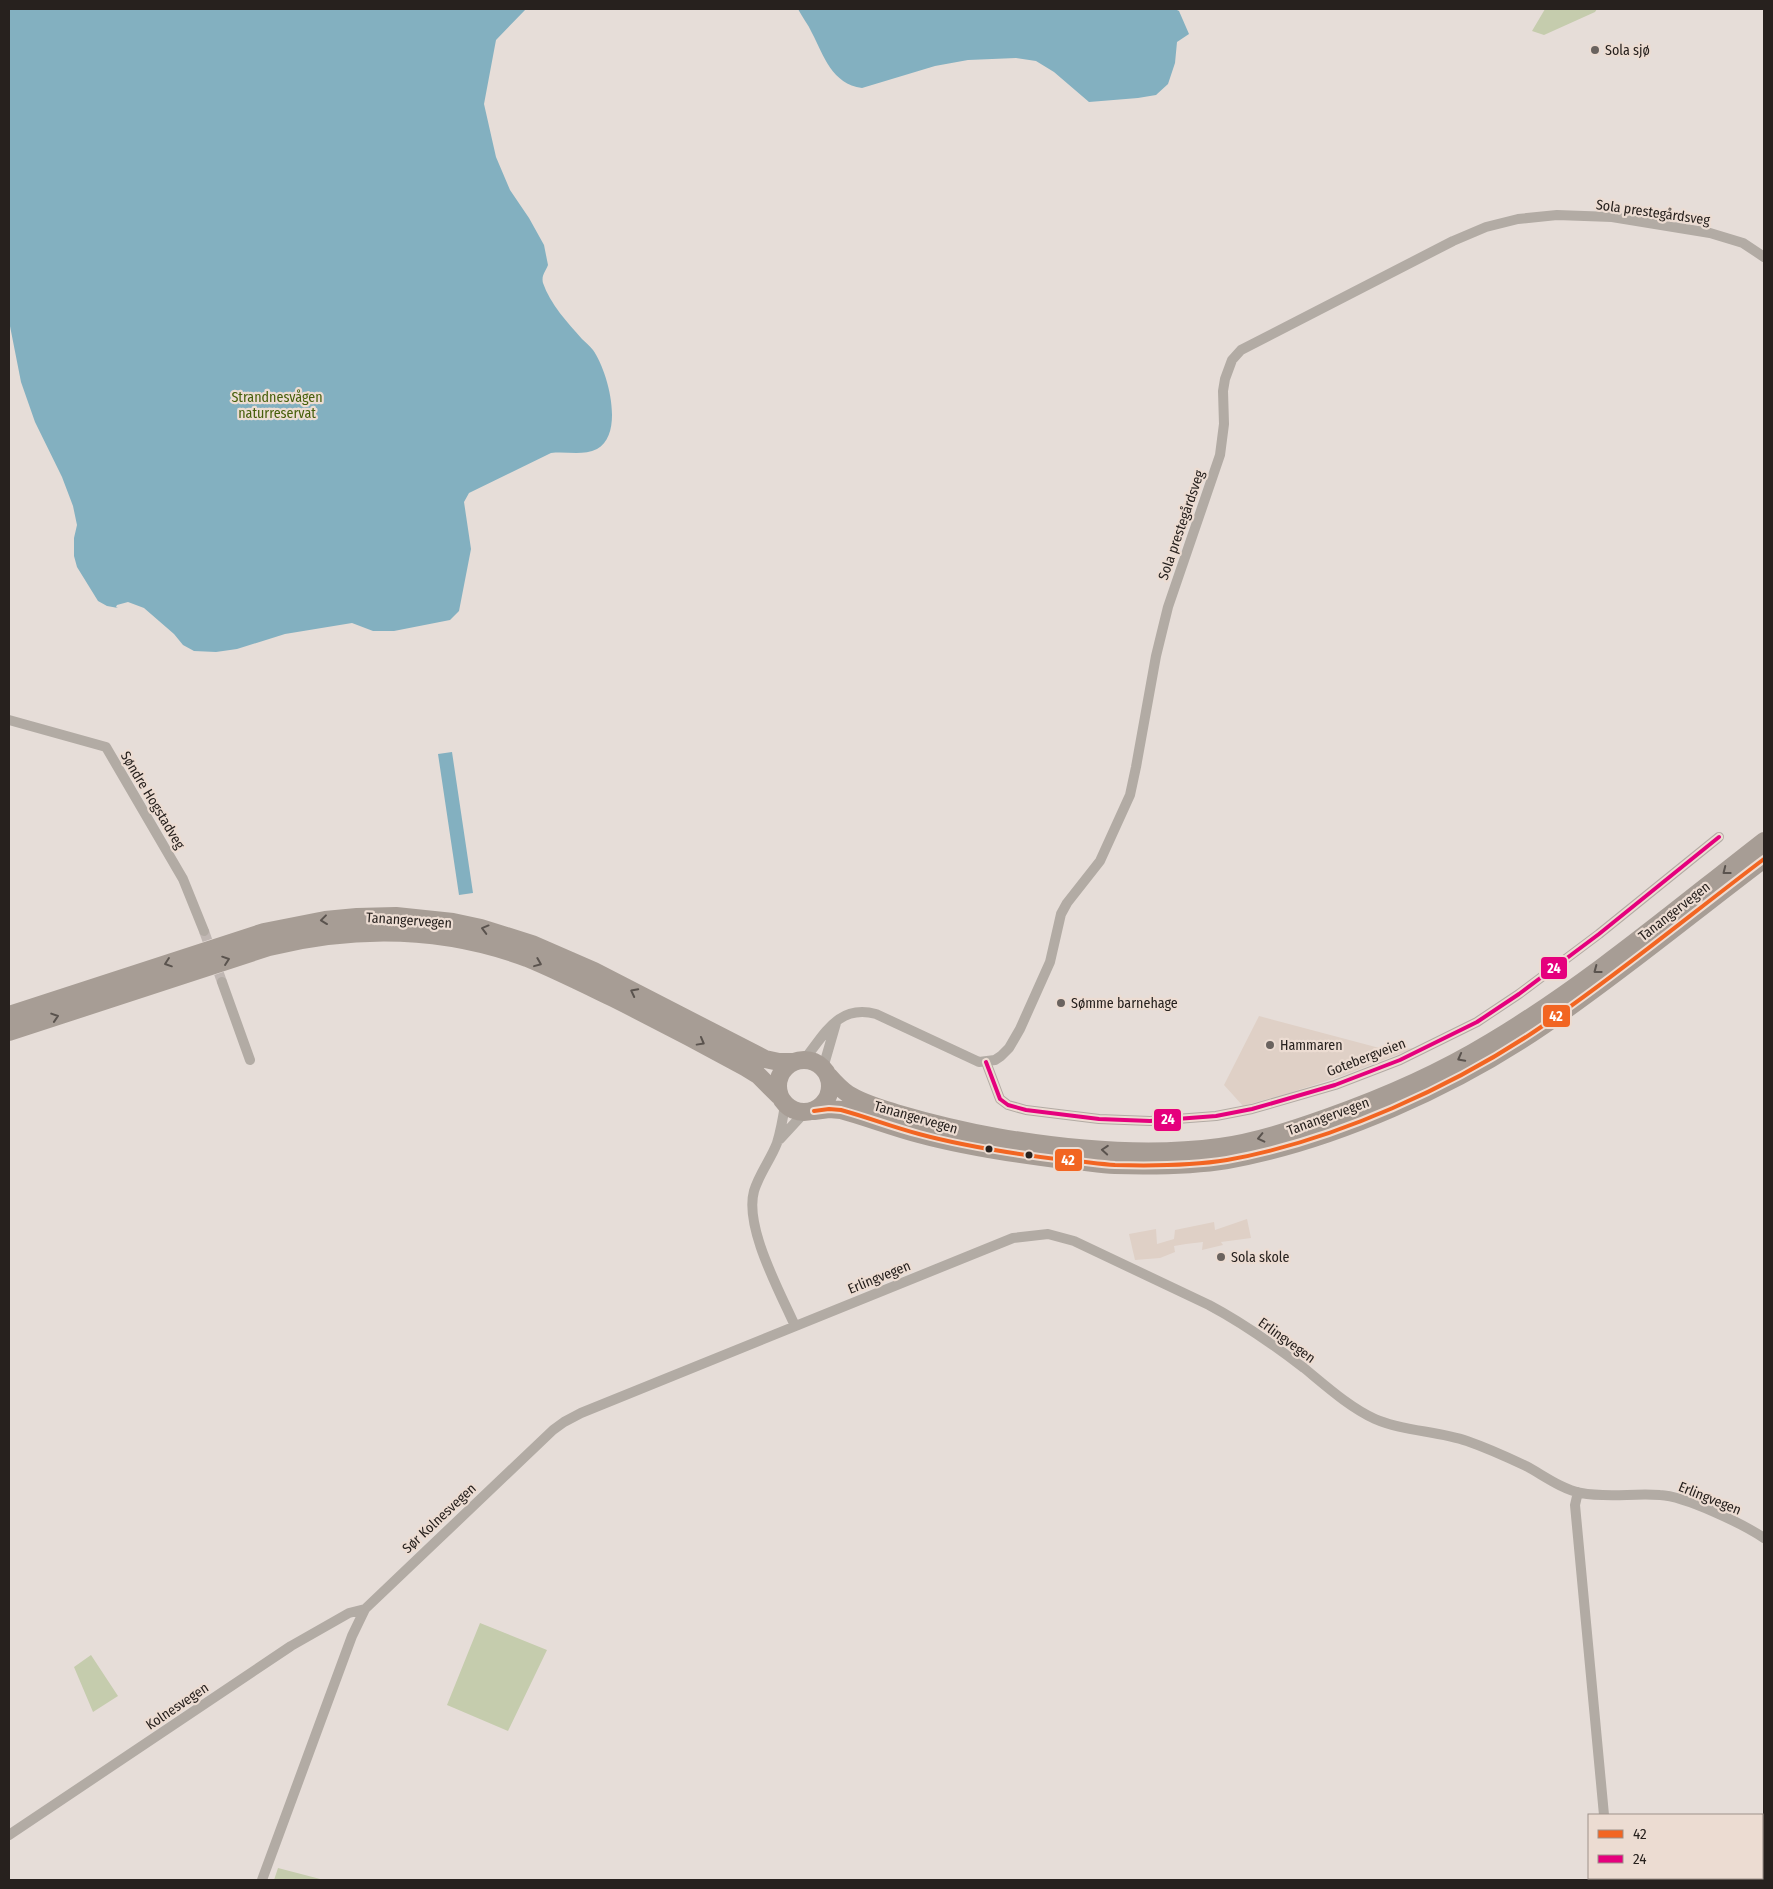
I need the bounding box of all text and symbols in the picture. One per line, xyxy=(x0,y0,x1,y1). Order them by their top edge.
place label: Sola sjø xyxy=(1605,42,1650,59)
marker: Sola sjø xyxy=(1589,44,1601,56)
street label: Sola prestegårdsveg xyxy=(1595,196,1711,229)
park label: Strandnesvågen naturreservat xyxy=(231,389,323,422)
street label: Sola prestegårdsveg xyxy=(1155,468,1208,582)
street label: Søndre Hogstadveg xyxy=(117,748,189,852)
one-way arrow xyxy=(1722,865,1731,874)
street label: Tanangervegen xyxy=(1635,878,1713,945)
street label: Tanangervegen xyxy=(365,909,453,932)
one-way arrow xyxy=(320,914,328,925)
one-way arrow xyxy=(482,925,490,935)
one-way arrow xyxy=(221,956,229,966)
line badge: 24 xyxy=(1540,956,1568,980)
one-way arrow xyxy=(164,957,172,967)
one-way arrow xyxy=(534,958,542,968)
text: 24 xyxy=(1546,960,1561,977)
one-way arrow xyxy=(1593,964,1603,973)
one-way arrow xyxy=(631,988,640,998)
place label: Sømme barnehage xyxy=(1071,995,1178,1012)
marker: Sømme barnehage xyxy=(1055,997,1067,1009)
line badge: 42 xyxy=(1542,1004,1571,1028)
text: 42 xyxy=(1549,1008,1563,1025)
one-way arrow xyxy=(50,1013,59,1023)
street label: Gotebergveien xyxy=(1324,1035,1408,1080)
one-way arrow xyxy=(695,1036,704,1046)
place label: Hammaren xyxy=(1280,1037,1343,1054)
marker: Hammaren xyxy=(1264,1039,1276,1051)
one-way arrow xyxy=(1457,1052,1466,1062)
street label: Tanangervegen xyxy=(1285,1094,1372,1139)
street label: Tanangervegen xyxy=(872,1097,960,1138)
line badge: 24 xyxy=(1153,1108,1182,1132)
text: 24 xyxy=(1160,1111,1175,1128)
one-way arrow xyxy=(1257,1132,1266,1143)
unlabelled marker xyxy=(984,1144,994,1154)
one-way arrow xyxy=(1101,1145,1109,1156)
line badge: 42 xyxy=(1054,1148,1083,1172)
unlabelled marker xyxy=(1024,1150,1034,1160)
text: 42 xyxy=(1061,1152,1075,1169)
place label: Sola skole xyxy=(1231,1249,1289,1266)
marker: Sola skole xyxy=(1215,1251,1227,1263)
street label: Erlingvegen xyxy=(845,1257,913,1298)
street label: Erlingvegen xyxy=(1255,1314,1318,1367)
street label: Erlingvegen xyxy=(1676,1478,1744,1519)
street label: Sør Kolnesvegen xyxy=(399,1480,480,1557)
street label: Kolnesvegen xyxy=(143,1679,212,1734)
legend xyxy=(1588,1814,1763,1879)
text: 42 xyxy=(1633,1825,1647,1843)
text: 24 xyxy=(1633,1850,1647,1868)

